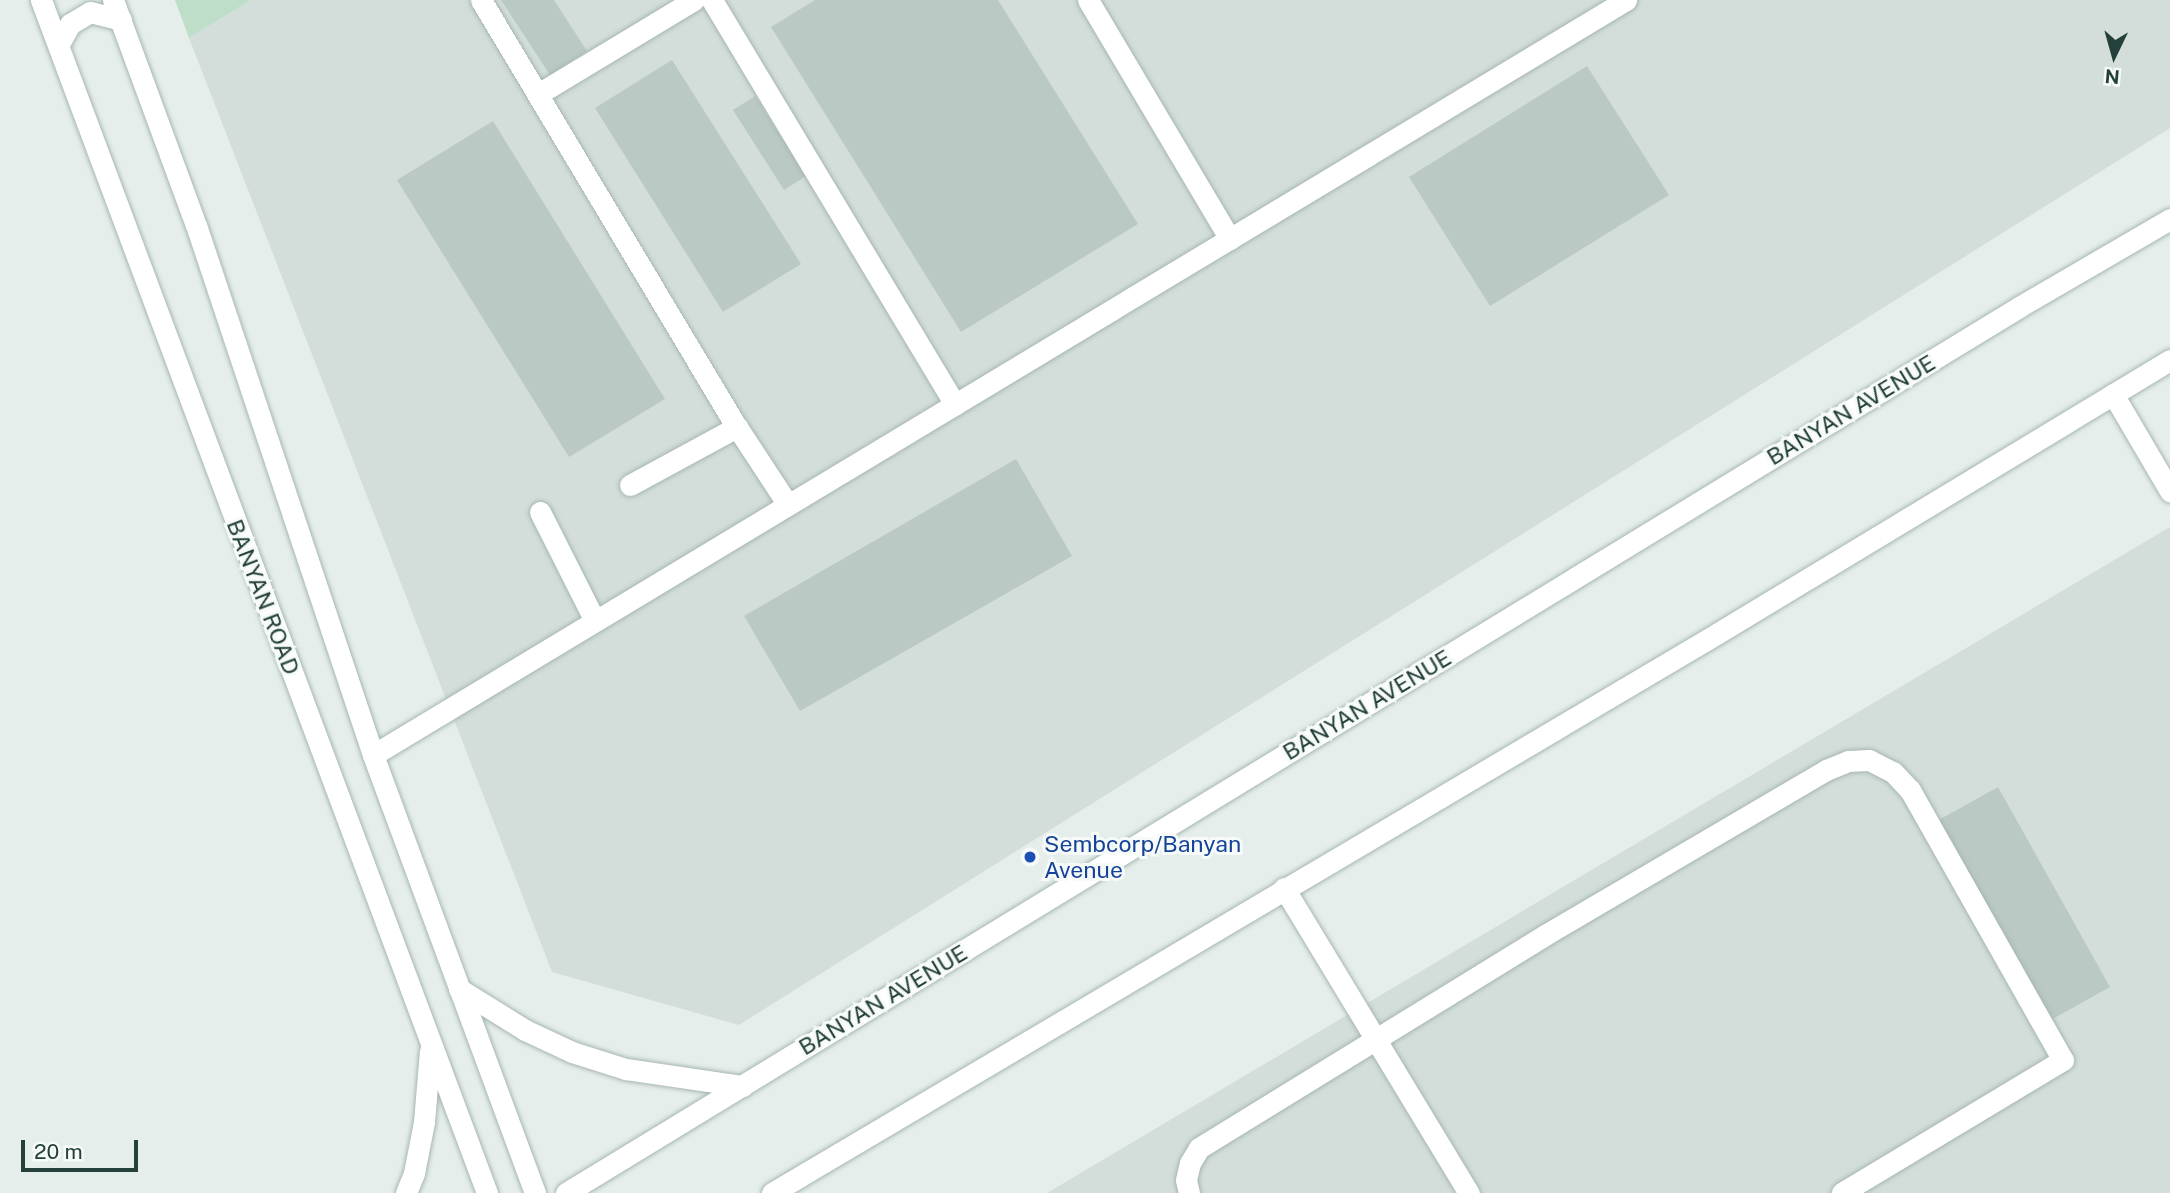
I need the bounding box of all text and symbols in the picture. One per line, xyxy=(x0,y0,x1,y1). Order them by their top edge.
north arrow xyxy=(2079,21,2149,91)
text: N xyxy=(2104,65,2121,89)
street label: BANYAN AVENUE xyxy=(1762,349,1940,471)
street label: BANYAN ROAD xyxy=(221,515,305,679)
street label: BANYAN AVENUE xyxy=(1278,644,1456,766)
place label: Sembcorp/Banyan Avenue xyxy=(1044,830,1241,884)
marker: Sembcorp/Banyan Avenue xyxy=(1022,849,1038,865)
street label: BANYAN AVENUE xyxy=(794,939,972,1061)
scale bar xyxy=(24,1126,142,1170)
text: 20 m xyxy=(34,1139,83,1164)

